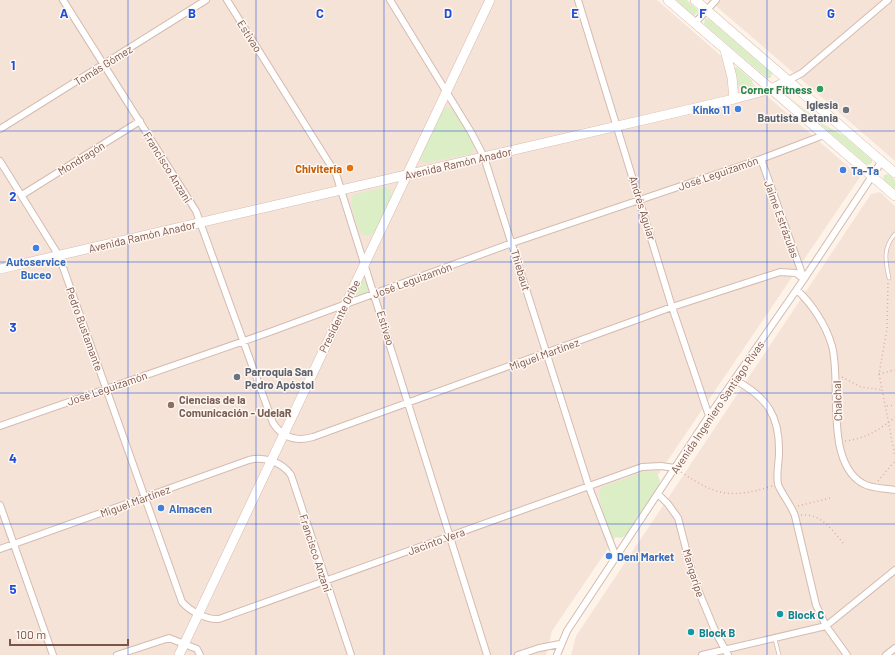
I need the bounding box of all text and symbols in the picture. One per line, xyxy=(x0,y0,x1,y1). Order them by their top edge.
text: A xyxy=(60,5,69,21)
text: B xyxy=(188,5,196,21)
text: C xyxy=(316,5,324,21)
text: D xyxy=(444,5,452,21)
text: E xyxy=(571,5,579,21)
text: F xyxy=(699,5,707,21)
text: G xyxy=(827,5,835,21)
street label: Estivao xyxy=(235,18,265,54)
street label: Tomás Gómez xyxy=(72,42,135,88)
text: 1 xyxy=(11,57,15,73)
place label: Corner Fitness xyxy=(741,83,812,96)
marker: Corner Fitness xyxy=(815,84,825,94)
place label: Iglesia Bautista Betania xyxy=(757,98,838,124)
place label: Kinko 11 xyxy=(693,103,730,116)
marker: Kinko 11 xyxy=(733,104,743,114)
marker: Iglesia Bautista Betania xyxy=(841,105,851,115)
street label: Francisco Anzani xyxy=(141,129,195,205)
street label: Mondragón xyxy=(55,138,107,178)
street label: Avenida Ramón Anador xyxy=(403,144,513,182)
street label: José Leguizamón xyxy=(676,153,760,193)
place label: Chivitería xyxy=(295,162,342,175)
marker: Chivitería xyxy=(345,163,355,173)
place label: Ta-Ta xyxy=(851,164,879,177)
marker: Ta-Ta xyxy=(838,165,848,175)
street label: Andrés Aguiar xyxy=(627,174,659,242)
street label: Jaime Estrázulas xyxy=(762,178,802,260)
text: 2 xyxy=(9,188,17,204)
street label: Avenida Ramón Anador xyxy=(87,217,197,255)
marker: Autoservice Buceo xyxy=(31,243,41,253)
street label: Thiebaut xyxy=(509,248,533,292)
place label: Autoservice Buceo xyxy=(6,255,66,281)
street label: José Leguizamón xyxy=(370,260,454,300)
street label: Presidente Oribe xyxy=(316,277,362,355)
street label: Pedro Bustamante xyxy=(64,285,106,373)
street label: Estivao xyxy=(375,309,397,347)
text: 3 xyxy=(9,319,17,335)
street label: Miguel Martínez xyxy=(507,335,581,373)
street label: Avenida Ingeniero Santiago Rivas xyxy=(668,338,766,476)
place label: Parroquia San Pedro Apóstol xyxy=(245,365,314,391)
street label: José Leguizamón xyxy=(65,368,149,408)
marker: Parroquia San Pedro Apóstol xyxy=(232,372,242,382)
street label: Chalchal xyxy=(830,381,844,421)
place label: Ciencias de la Comunicación - UdelaR xyxy=(179,393,292,419)
marker: Ciencias de la Comunicación - UdelaR xyxy=(166,400,176,410)
text: 4 xyxy=(9,450,17,466)
street label: Miguel Martínez xyxy=(98,482,172,520)
place label: Almacen xyxy=(169,502,212,515)
marker: Almacen xyxy=(156,503,166,513)
street label: Francisco Anzani xyxy=(297,512,335,594)
street label: Jacinto Vera xyxy=(406,525,466,557)
street label: Mangaripe xyxy=(681,547,708,599)
place label: Deni Market xyxy=(617,550,674,563)
marker: Deni Market xyxy=(604,551,614,561)
text: 5 xyxy=(9,581,17,597)
place label: Block C xyxy=(788,608,825,621)
marker: Block C xyxy=(775,609,785,619)
scale bar xyxy=(10,621,128,647)
place label: Block B xyxy=(699,626,736,639)
text: 100 m xyxy=(16,627,46,641)
marker: Block B xyxy=(686,627,696,637)

